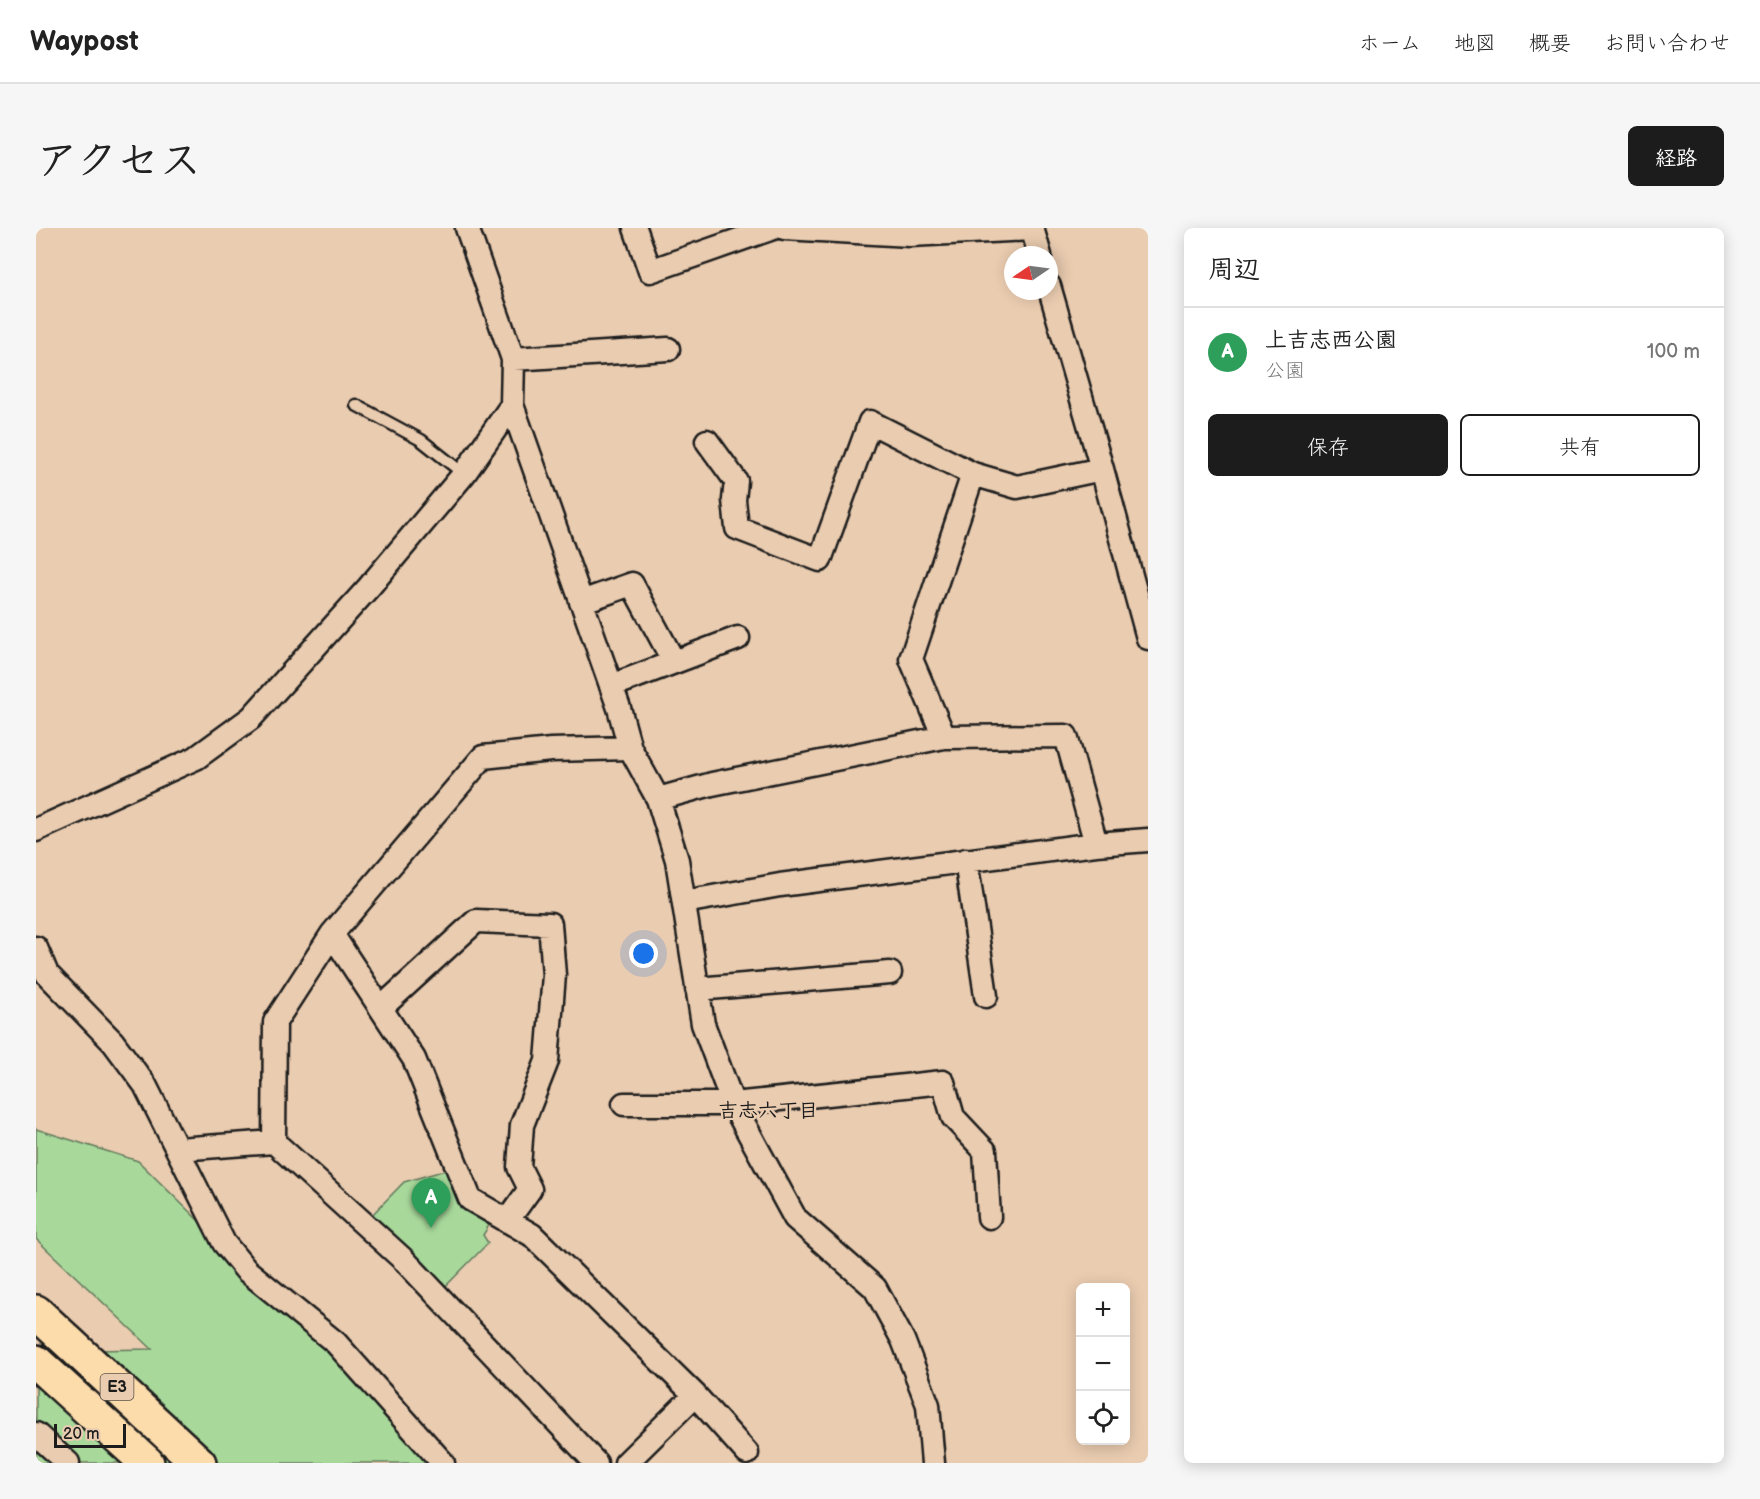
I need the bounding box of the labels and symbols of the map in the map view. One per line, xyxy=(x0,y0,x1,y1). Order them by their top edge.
north arrow xyxy=(1004,246,1058,300)
your location xyxy=(629,939,658,968)
district label: 吉志六丁目 xyxy=(718,1099,818,1123)
pin: A xyxy=(412,1178,450,1228)
road number: E3 xyxy=(100,1374,134,1400)
scale bar xyxy=(54,1421,126,1448)

